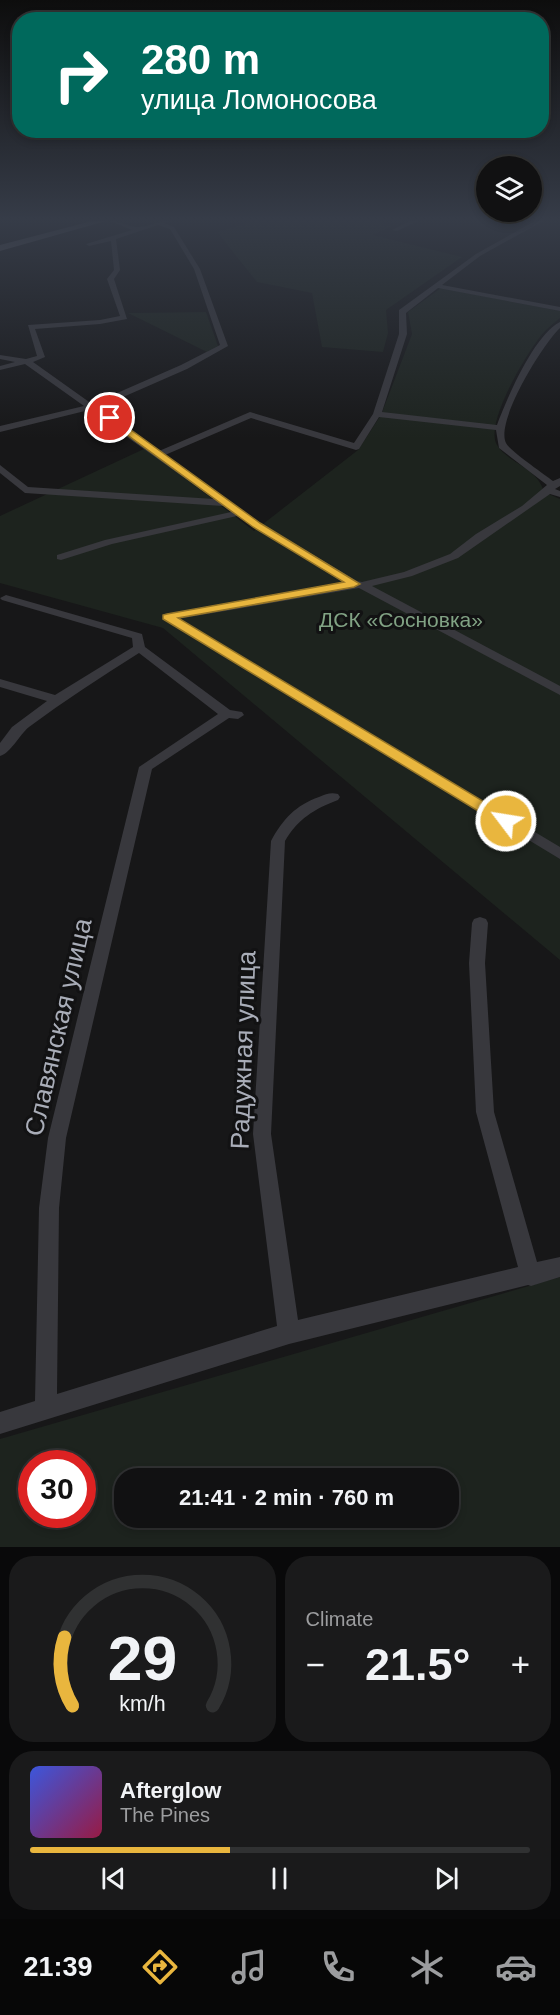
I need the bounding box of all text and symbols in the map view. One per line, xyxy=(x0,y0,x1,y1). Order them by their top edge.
icon: right xyxy=(42,36,120,114)
text: 280 m xyxy=(141,36,260,83)
text: улица Ломоносова xyxy=(141,85,377,115)
map controls xyxy=(476,156,542,222)
button: layers xyxy=(476,156,542,222)
pin xyxy=(84,392,135,443)
icon: arrive xyxy=(93,401,126,434)
park label: ДСК «Сосновка» xyxy=(319,608,483,631)
position arrow xyxy=(474,789,538,853)
street label: Славянская улица xyxy=(18,915,98,1139)
street label: Радужная улица xyxy=(225,950,261,1150)
speed limit sign: 30 xyxy=(18,1450,96,1528)
text: 21:41 · 2 min · 760 m xyxy=(179,1485,394,1510)
text: Climate xyxy=(306,1608,373,1630)
text: 29 xyxy=(108,1624,177,1693)
text: 21.5° xyxy=(365,1639,471,1690)
text: − xyxy=(306,1646,325,1683)
text: + xyxy=(511,1646,530,1683)
text: km/h xyxy=(119,1692,165,1716)
text: Afterglow xyxy=(120,1778,221,1803)
text: The Pines xyxy=(120,1804,210,1826)
icon: previous xyxy=(97,1862,130,1895)
icon: pause xyxy=(263,1862,296,1895)
icon: next xyxy=(430,1862,463,1895)
icon: directions xyxy=(139,1946,181,1988)
icon: music xyxy=(228,1946,270,1988)
icon: phone xyxy=(317,1946,359,1988)
icon: climate xyxy=(406,1946,448,1988)
icon: car xyxy=(495,1946,537,1988)
text: 21:39 xyxy=(23,1952,92,1982)

